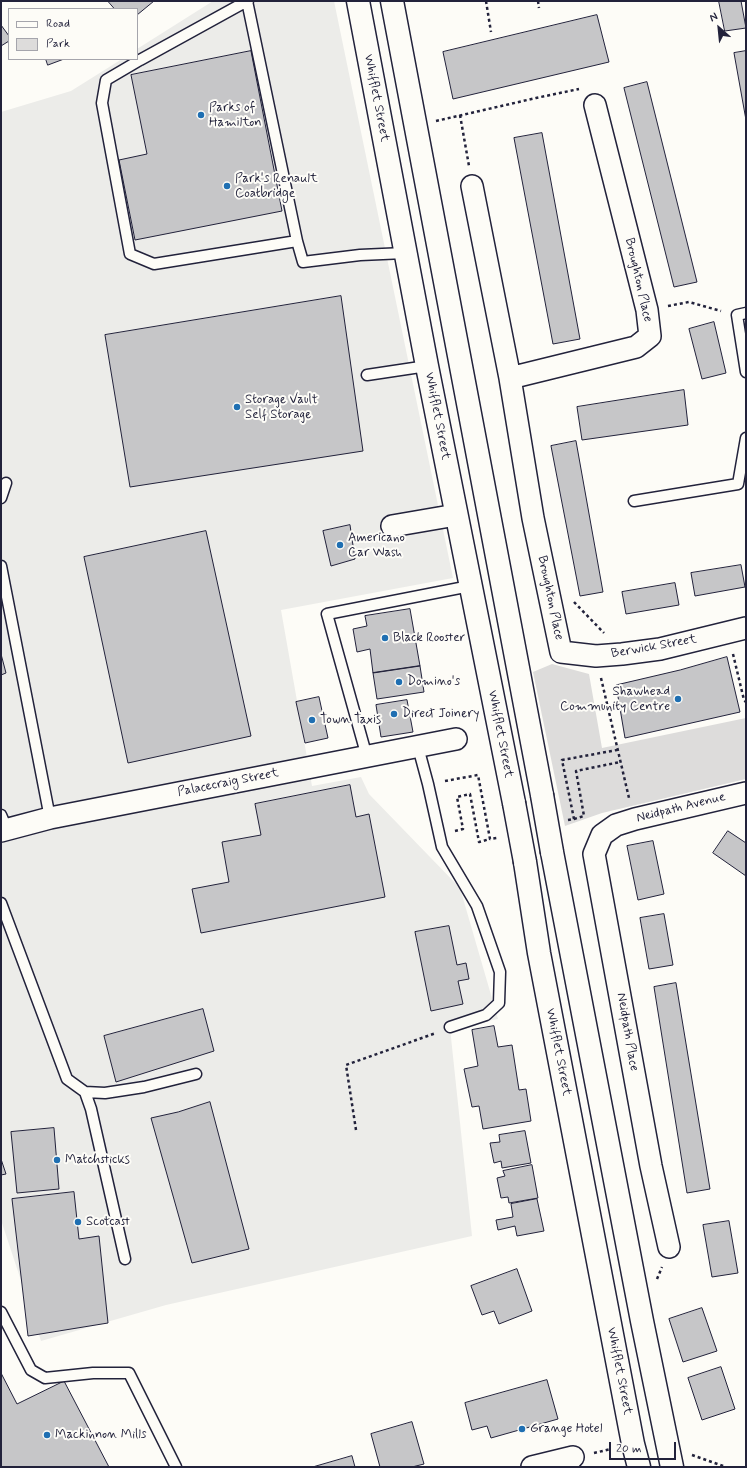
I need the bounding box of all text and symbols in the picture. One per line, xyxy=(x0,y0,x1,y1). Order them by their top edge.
legend xyxy=(8,8,138,60)
north arrow xyxy=(699,8,739,48)
text: N xyxy=(707,9,720,25)
text: Road xyxy=(46,16,70,32)
text: Park xyxy=(46,36,70,52)
street label: Whifflet Street xyxy=(360,53,392,143)
place label: Parks of Hamilton xyxy=(209,100,262,131)
marker: Parks of Hamilton xyxy=(196,110,206,120)
place label: Park's Renault Coatbridge xyxy=(235,171,318,202)
marker: Park's Renault Coatbridge xyxy=(222,181,232,191)
street label: Broughton Place xyxy=(621,236,655,324)
street label: Whifflet Street xyxy=(421,371,453,461)
place label: Storage Vault Self Storage xyxy=(245,392,318,423)
marker: Storage Vault Self Storage xyxy=(232,402,242,412)
place label: Americano Car Wash xyxy=(348,530,405,561)
marker: Americano Car Wash xyxy=(335,540,345,550)
street label: Broughton Place xyxy=(533,554,567,642)
place label: Black Rooster xyxy=(393,630,465,646)
street label: Berwick Street xyxy=(610,632,698,662)
marker: Black Rooster xyxy=(380,633,390,643)
place label: Domino's xyxy=(407,674,460,690)
marker: Domino's xyxy=(394,677,404,687)
place label: Shawhead Community Centre xyxy=(560,684,670,715)
street label: Whifflet Street xyxy=(484,689,516,779)
marker: Shawhead Community Centre xyxy=(673,694,683,704)
place label: Direct Joinery xyxy=(402,706,479,722)
marker: Direct Joinery xyxy=(389,709,399,719)
place label: Town Taxis xyxy=(320,712,381,728)
marker: Town Taxis xyxy=(307,715,317,725)
street label: Palacecraig Street xyxy=(176,766,280,800)
street label: Neidpath Avenue xyxy=(635,789,727,827)
street label: Neidpath Place xyxy=(612,992,642,1072)
street label: Whifflet Street xyxy=(542,1007,574,1097)
place label: Matchsticks xyxy=(65,1152,130,1168)
marker: Matchsticks xyxy=(52,1155,62,1165)
place label: Scotcast xyxy=(86,1214,130,1230)
marker: Scotcast xyxy=(73,1217,83,1227)
street label: Whifflet Street xyxy=(603,1326,635,1416)
place label: Grange Hotel xyxy=(530,1421,602,1437)
marker: Grange Hotel xyxy=(517,1424,527,1434)
place label: Mackinnon Mills xyxy=(55,1427,147,1443)
marker: Mackinnon Mills xyxy=(42,1430,52,1440)
scale bar xyxy=(611,1434,678,1460)
text: 20 m xyxy=(616,1441,642,1457)

